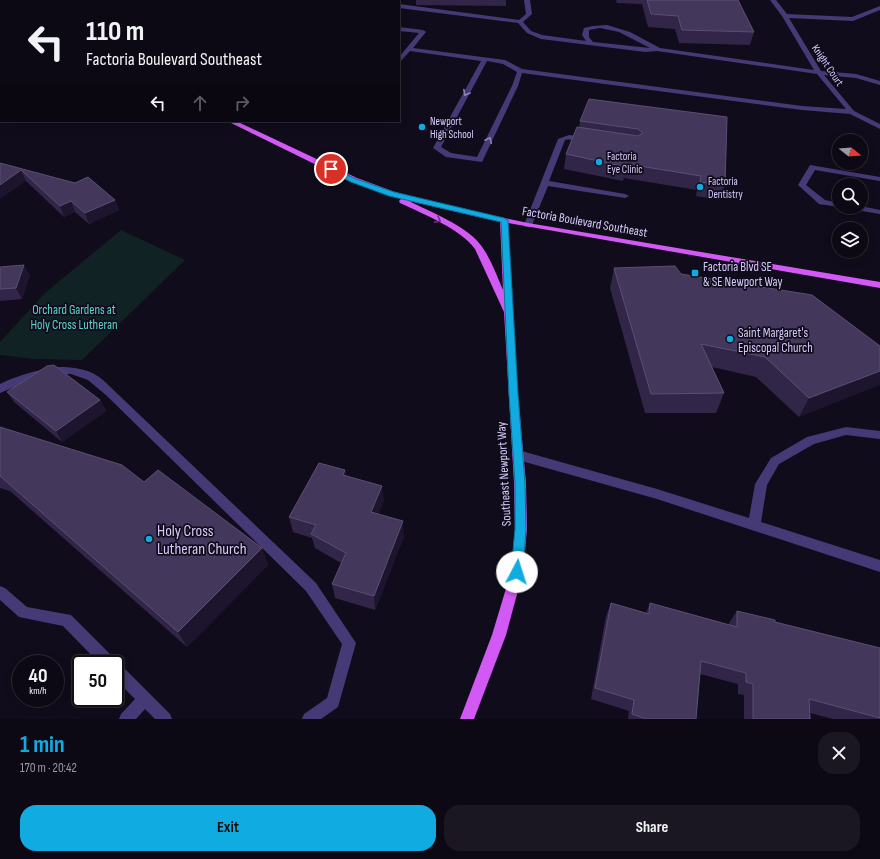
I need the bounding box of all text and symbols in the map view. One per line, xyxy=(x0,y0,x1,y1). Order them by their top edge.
text: 110 m xyxy=(86,15,144,48)
icon: left xyxy=(20,16,72,68)
street label: Knight Court xyxy=(809,42,846,89)
text: Factoria Boulevard Southeast xyxy=(86,49,262,70)
one-way arrow xyxy=(463,89,471,96)
icon: left xyxy=(147,92,169,114)
icon: ahead xyxy=(189,92,211,114)
icon: right xyxy=(231,92,253,114)
place label: Newport High School xyxy=(430,115,473,141)
marker: Newport High School xyxy=(417,122,427,132)
north arrow xyxy=(832,134,868,170)
map controls xyxy=(832,134,868,258)
one-way arrow xyxy=(484,137,492,144)
place label: Factoria Eye Clinic xyxy=(607,150,643,176)
pin xyxy=(314,152,348,186)
marker: Factoria Eye Clinic xyxy=(594,157,604,167)
icon: arrive xyxy=(320,158,342,180)
place label: Factoria Dentistry xyxy=(708,175,744,201)
button: search xyxy=(832,178,868,214)
marker: Factoria Dentistry xyxy=(695,182,705,192)
street label: Factoria Boulevard Southeast xyxy=(521,203,649,241)
one-way arrow xyxy=(434,215,441,223)
button: layers xyxy=(832,222,868,258)
place label: Factoria Blvd SE & SE Newport Way xyxy=(703,259,782,290)
marker: Factoria Blvd SE & SE Newport Way xyxy=(690,268,700,278)
park label: Orchard Gardens at Holy Cross Lutheran xyxy=(30,302,118,333)
place label: Saint Margaret's Episcopal Church xyxy=(738,325,813,356)
marker: Saint Margaret's Episcopal Church xyxy=(725,334,735,344)
street label: Southeast Newport Way xyxy=(493,421,515,527)
place label: Holy Cross Lutheran Church xyxy=(157,522,247,559)
marker: Holy Cross Lutheran Church xyxy=(144,534,154,544)
position arrow xyxy=(496,551,538,593)
speed limit sign: 50 xyxy=(72,655,124,707)
text: 40 xyxy=(29,664,47,688)
text: km/h xyxy=(29,685,47,697)
text: 1 min xyxy=(20,730,65,759)
button: close xyxy=(818,732,860,774)
text: 170 m · 20:42 xyxy=(20,760,77,776)
button: Exit xyxy=(20,805,436,851)
button: Share xyxy=(444,805,860,851)

